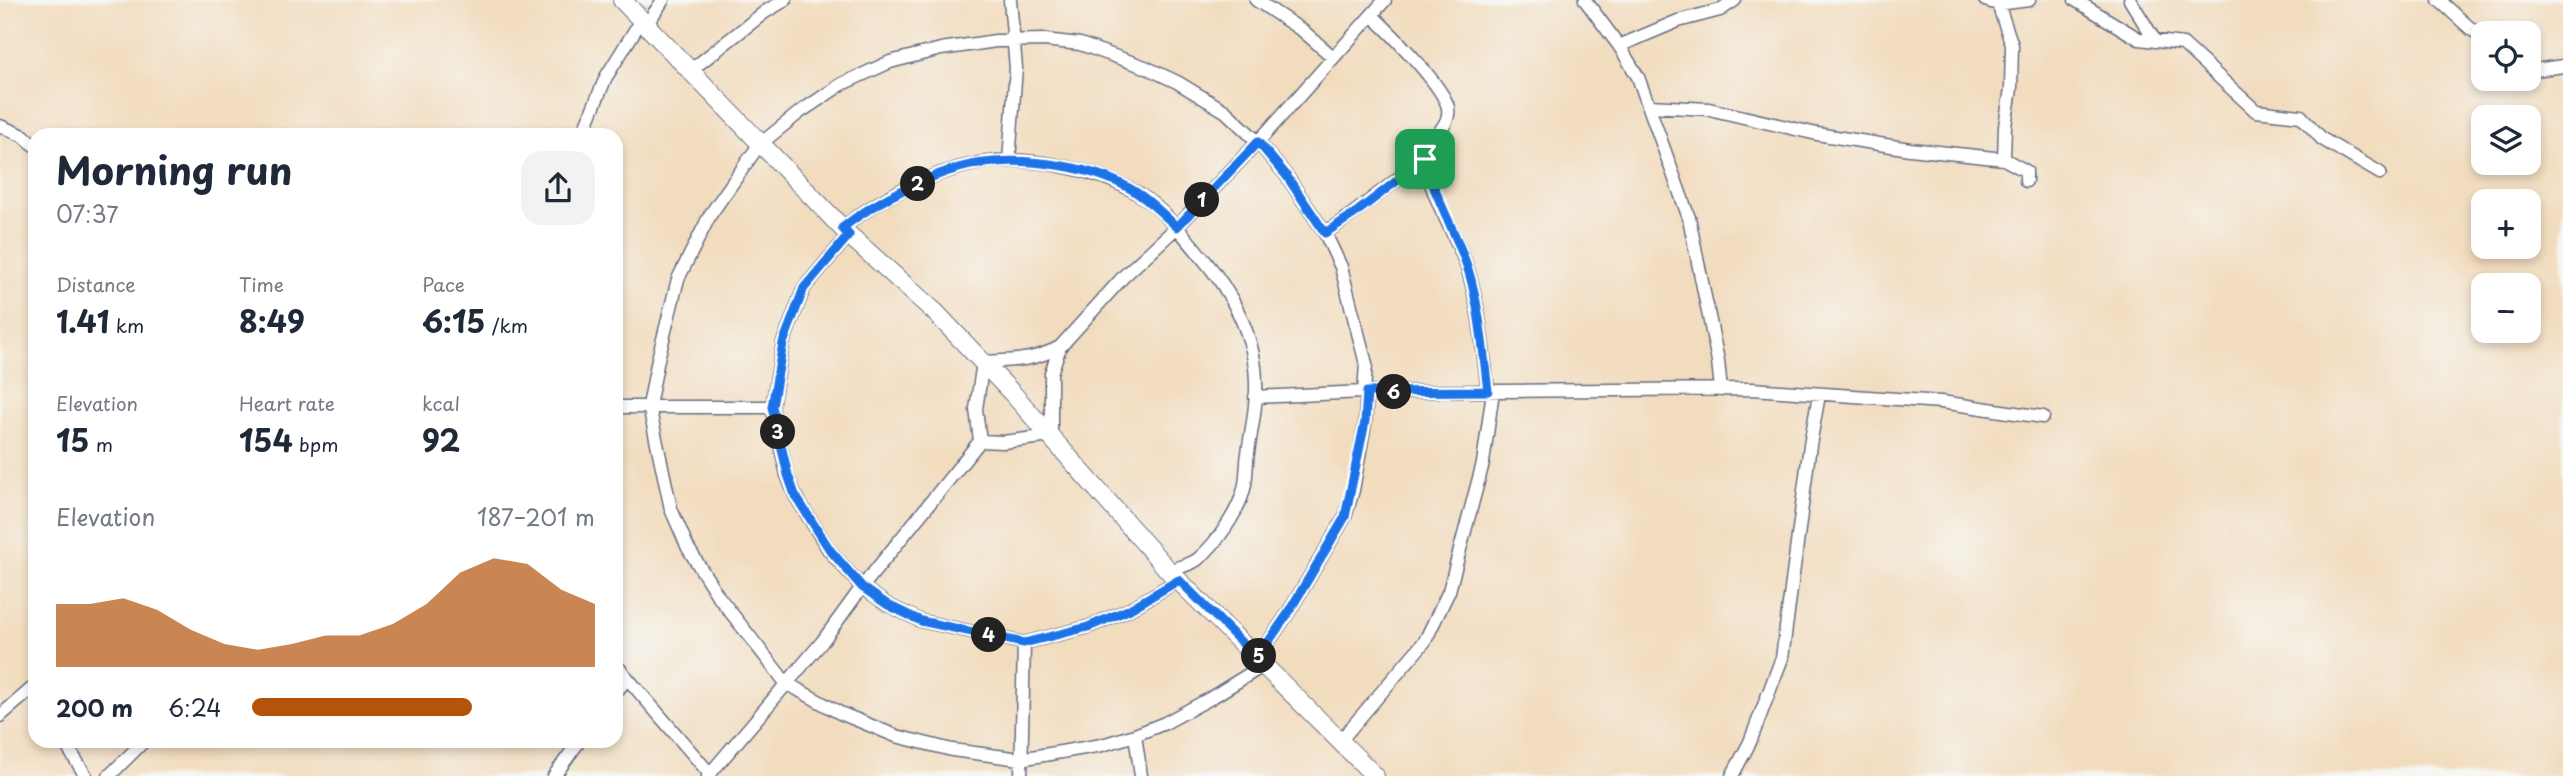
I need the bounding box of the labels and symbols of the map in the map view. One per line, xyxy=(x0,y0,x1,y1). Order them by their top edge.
pin xyxy=(1395,129,1455,189)
pin: 2 xyxy=(900,166,936,202)
pin: 1 xyxy=(1184,182,1220,218)
pin: 6 xyxy=(1376,374,1412,410)
pin: 3 xyxy=(760,414,796,450)
pin: 4 xyxy=(972,618,1006,652)
pin: 5 xyxy=(1242,638,1276,674)

